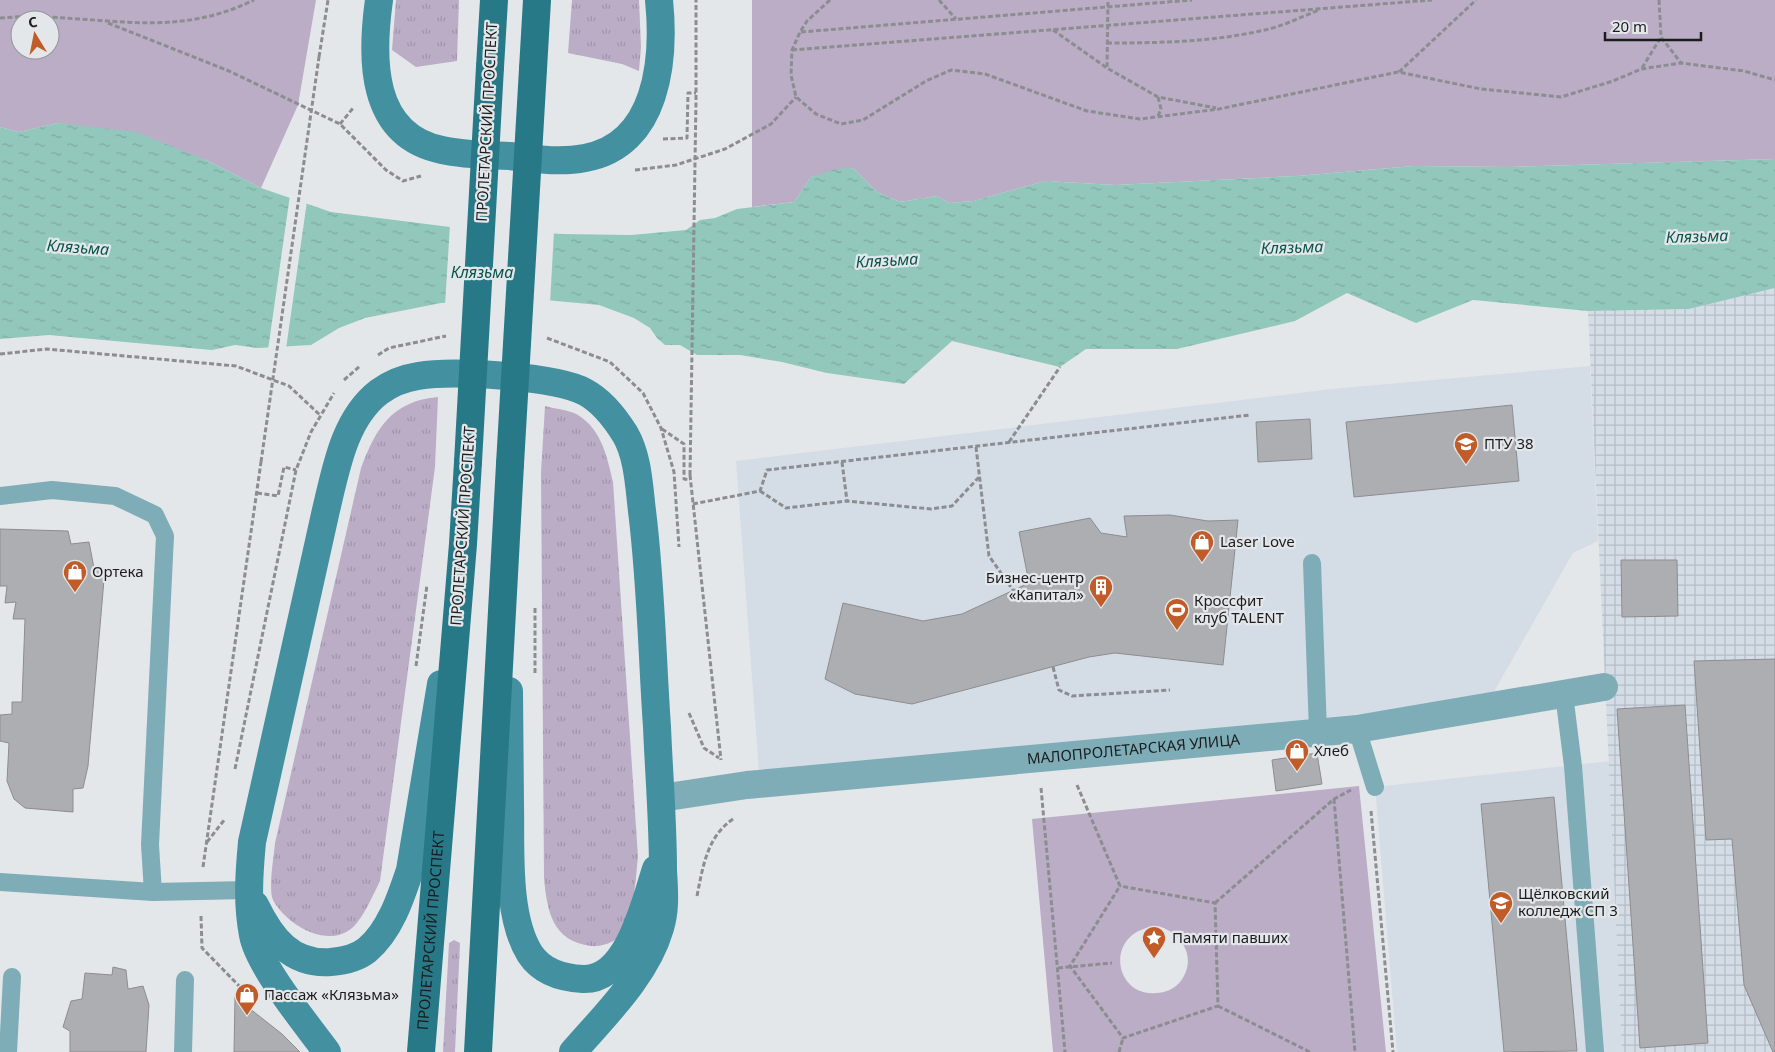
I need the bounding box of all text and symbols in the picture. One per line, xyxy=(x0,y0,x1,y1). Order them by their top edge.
north arrow xyxy=(10,10,60,60)
scale bar xyxy=(1605,10,1701,42)
text: С xyxy=(27,12,39,32)
text: 20 m xyxy=(1612,16,1647,36)
street label: ПРОЛЕТАРСКИЙ ПРОСПЕКТ xyxy=(471,21,501,222)
water label: Клязьма xyxy=(1665,224,1729,248)
water label: Клязьма xyxy=(46,234,110,260)
water label: Клязьма xyxy=(1260,235,1324,259)
water label: Клязьма xyxy=(855,247,919,273)
water label: Клязьма xyxy=(451,261,513,283)
street label: ПРОЛЕТАРСКИЙ ПРОСПЕКТ xyxy=(445,425,479,626)
school or university icon: ПТУ 38 xyxy=(1453,431,1479,465)
place label: ПТУ 38 xyxy=(1484,433,1534,453)
shop icon: Laser Love xyxy=(1189,529,1215,563)
place label: Laser Love xyxy=(1220,531,1295,551)
shop icon: Ортека xyxy=(62,559,88,593)
place label: Ортека xyxy=(92,561,143,581)
place label: Бизнес-центр «Капитал» xyxy=(986,567,1084,604)
building icon: Бизнес-центр «Капитал» xyxy=(1088,574,1114,608)
place label: Кроссфит клуб TALENT xyxy=(1194,590,1285,627)
sports icon: Кроссфит клуб TALENT xyxy=(1164,597,1190,631)
street label: МАЛОПРОЛЕТАРСКАЯ УЛИЦА xyxy=(1026,729,1241,768)
shop icon: Хлеб xyxy=(1284,738,1310,772)
place label: Хлеб xyxy=(1314,740,1349,760)
street label: ПРОЛЕТАРСКИЙ ПРОСПЕКТ xyxy=(412,829,448,1031)
place label: Щёлковский колледж СП 3 xyxy=(1518,883,1618,920)
school or university icon: Щёлковский колледж СП 3 xyxy=(1488,890,1514,924)
place icon: Памяти павших xyxy=(1141,925,1167,959)
place label: Памяти павших xyxy=(1172,927,1288,947)
shop icon: Пассаж «Клязьма» xyxy=(234,982,260,1016)
place label: Пассаж «Клязьма» xyxy=(264,984,399,1004)

